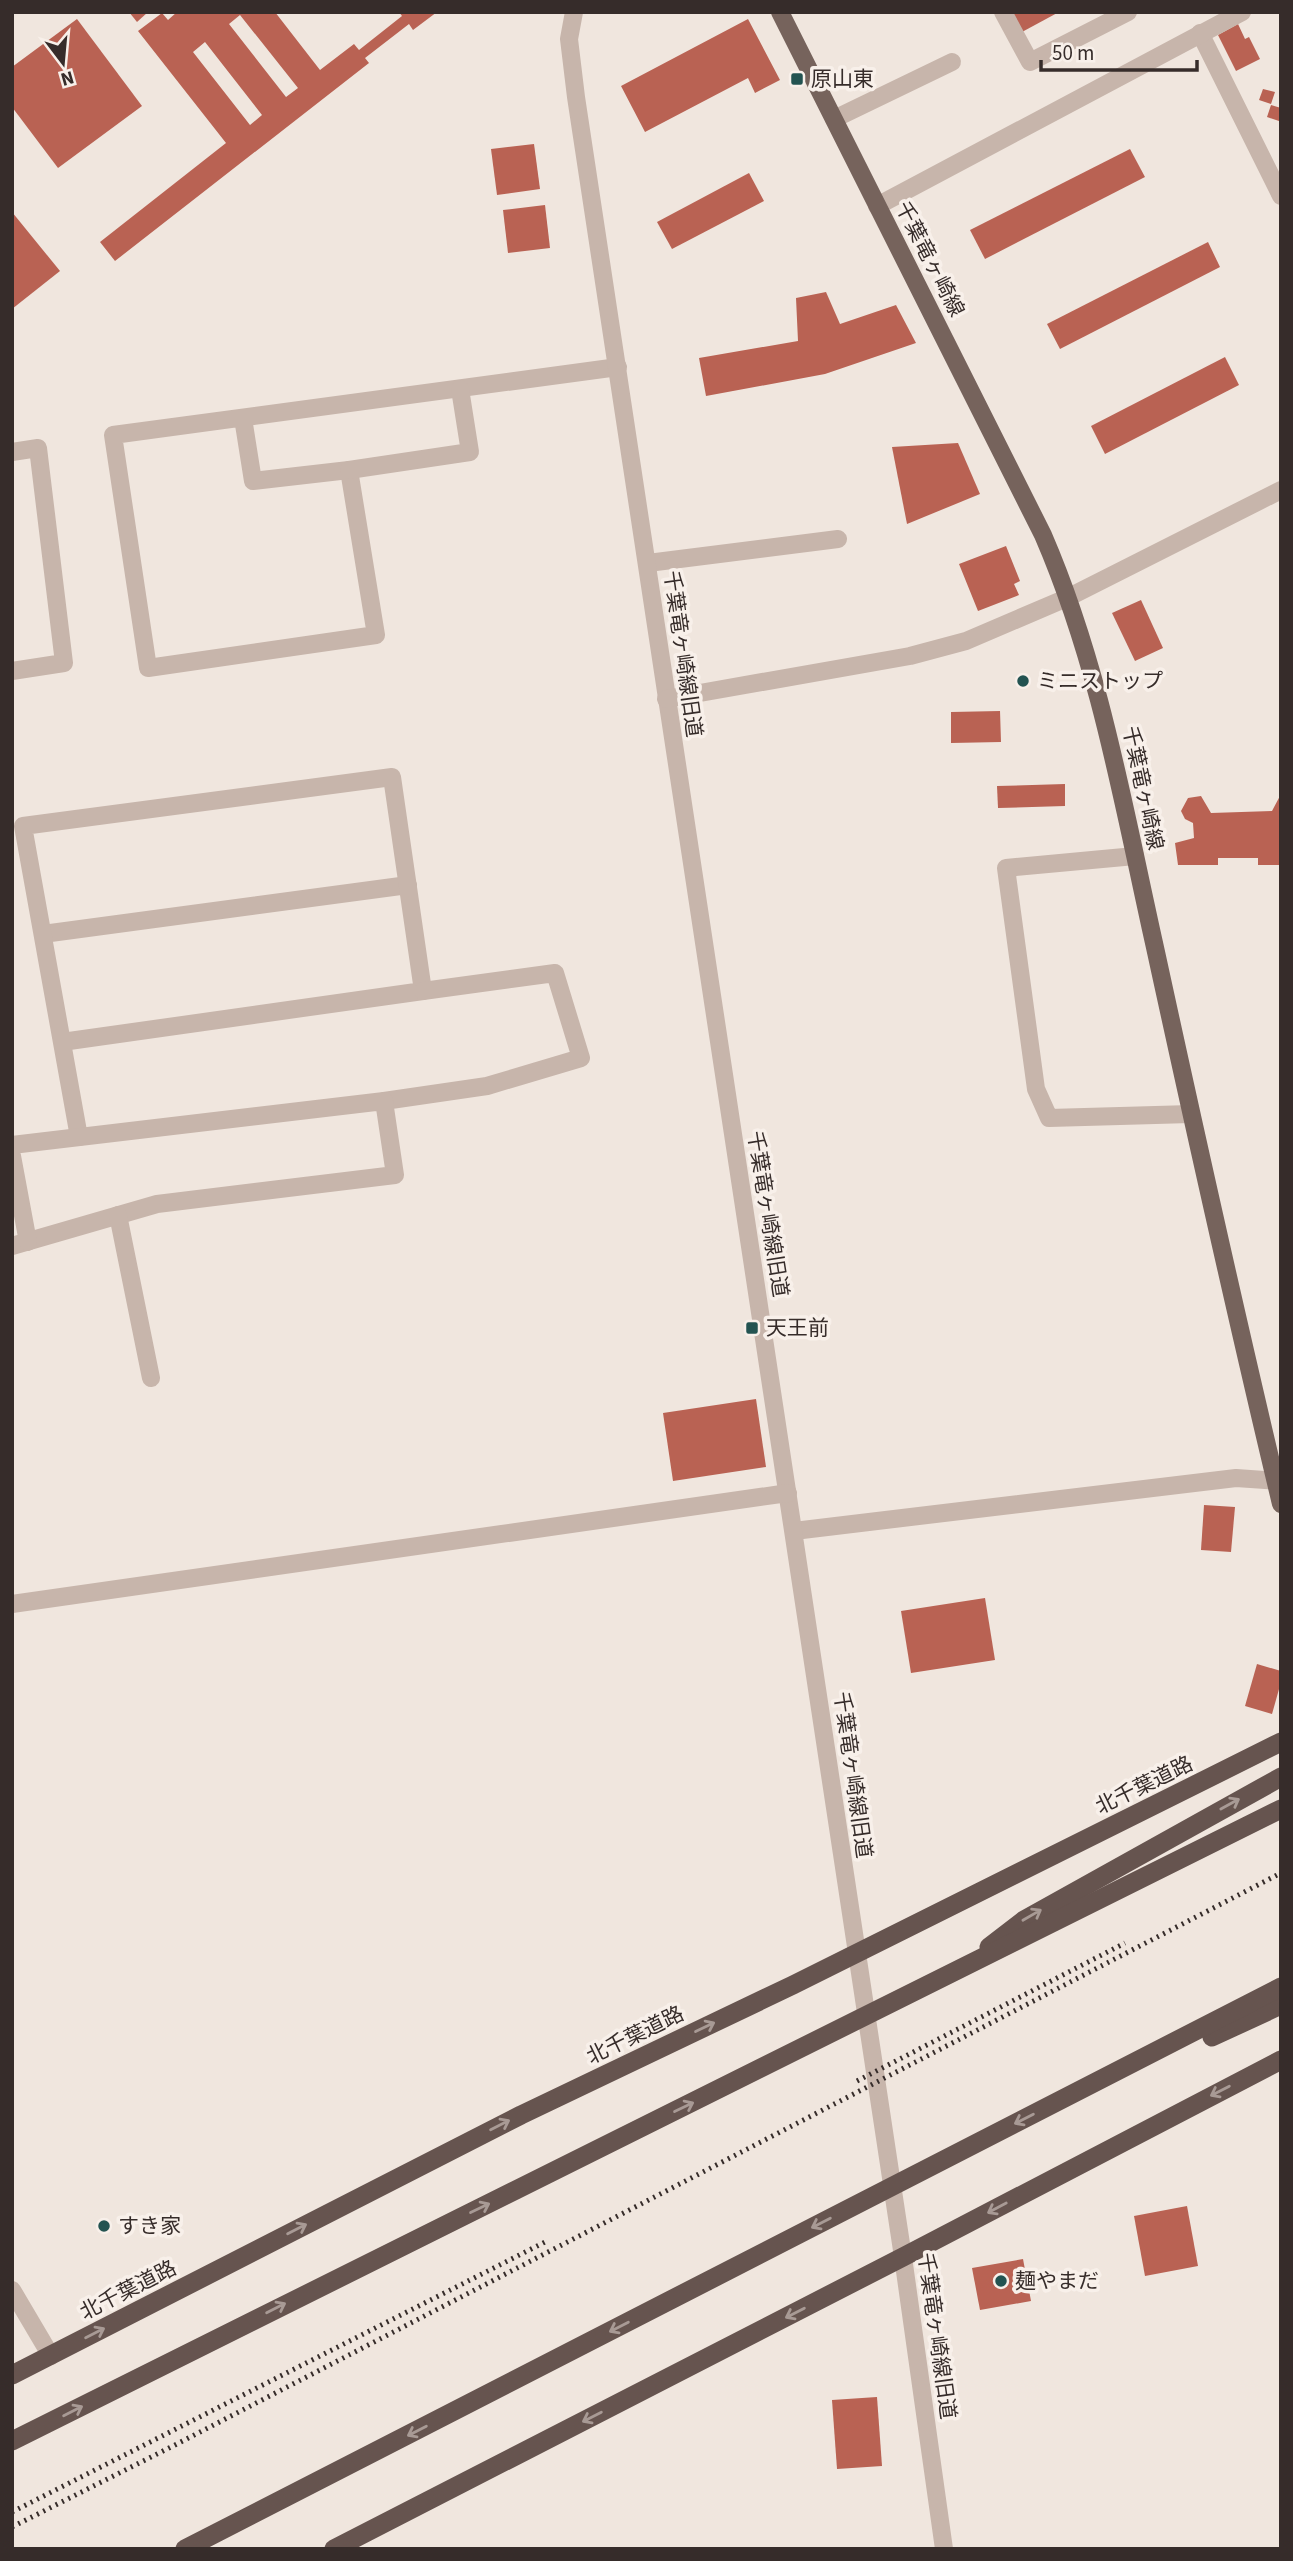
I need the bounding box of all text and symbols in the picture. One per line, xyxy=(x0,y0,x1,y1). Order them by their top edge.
north arrow xyxy=(28,28,98,98)
scale bar xyxy=(1041,28,1197,72)
text: 50 m xyxy=(1052,38,1094,68)
text: N xyxy=(57,63,77,93)
place label: 原山東 xyxy=(811,64,874,94)
marker: 原山東 xyxy=(789,71,805,87)
street label: 千葉竜ヶ崎線 xyxy=(888,196,972,322)
street label: 千葉竜ヶ崎線旧道 xyxy=(656,569,710,739)
place label: ミニストップ xyxy=(1037,666,1163,696)
marker: ミニストップ xyxy=(1015,673,1031,689)
street label: 千葉竜ヶ崎線 xyxy=(1115,723,1171,853)
street label: 千葉竜ヶ崎線旧道 xyxy=(740,1129,796,1299)
place label: 天王前 xyxy=(766,1313,829,1343)
marker: 天王前 xyxy=(744,1320,760,1336)
street label: 千葉竜ヶ崎線旧道 xyxy=(826,1690,880,1860)
street label: 北千葉道路 xyxy=(1090,1749,1198,1821)
one-way arrow xyxy=(1220,1797,1240,1811)
one-way arrow xyxy=(1021,1908,1041,1922)
street label: 北千葉道路 xyxy=(581,1999,689,2071)
one-way arrow xyxy=(694,2020,715,2033)
one-way arrow xyxy=(1210,2085,1231,2099)
one-way arrow xyxy=(673,2100,694,2114)
one-way arrow xyxy=(1014,2113,1035,2126)
one-way arrow xyxy=(489,2118,510,2132)
one-way arrow xyxy=(469,2200,490,2214)
one-way arrow xyxy=(987,2202,1008,2215)
place label: すき家 xyxy=(118,2211,181,2241)
one-way arrow xyxy=(812,2216,832,2230)
marker: すき家 xyxy=(96,2218,112,2234)
one-way arrow xyxy=(286,2221,307,2235)
street label: 千葉竜ヶ崎線旧道 xyxy=(910,2251,964,2421)
street label: 北千葉道路 xyxy=(74,2253,182,2327)
place label: 麺やまだ xyxy=(1015,2266,1099,2296)
marker: 麺やまだ xyxy=(993,2273,1009,2289)
one-way arrow xyxy=(265,2301,286,2315)
one-way arrow xyxy=(785,2306,806,2320)
one-way arrow xyxy=(609,2321,630,2335)
one-way arrow xyxy=(84,2326,105,2339)
one-way arrow xyxy=(62,2403,83,2417)
one-way arrow xyxy=(582,2410,603,2424)
one-way arrow xyxy=(407,2425,428,2439)

